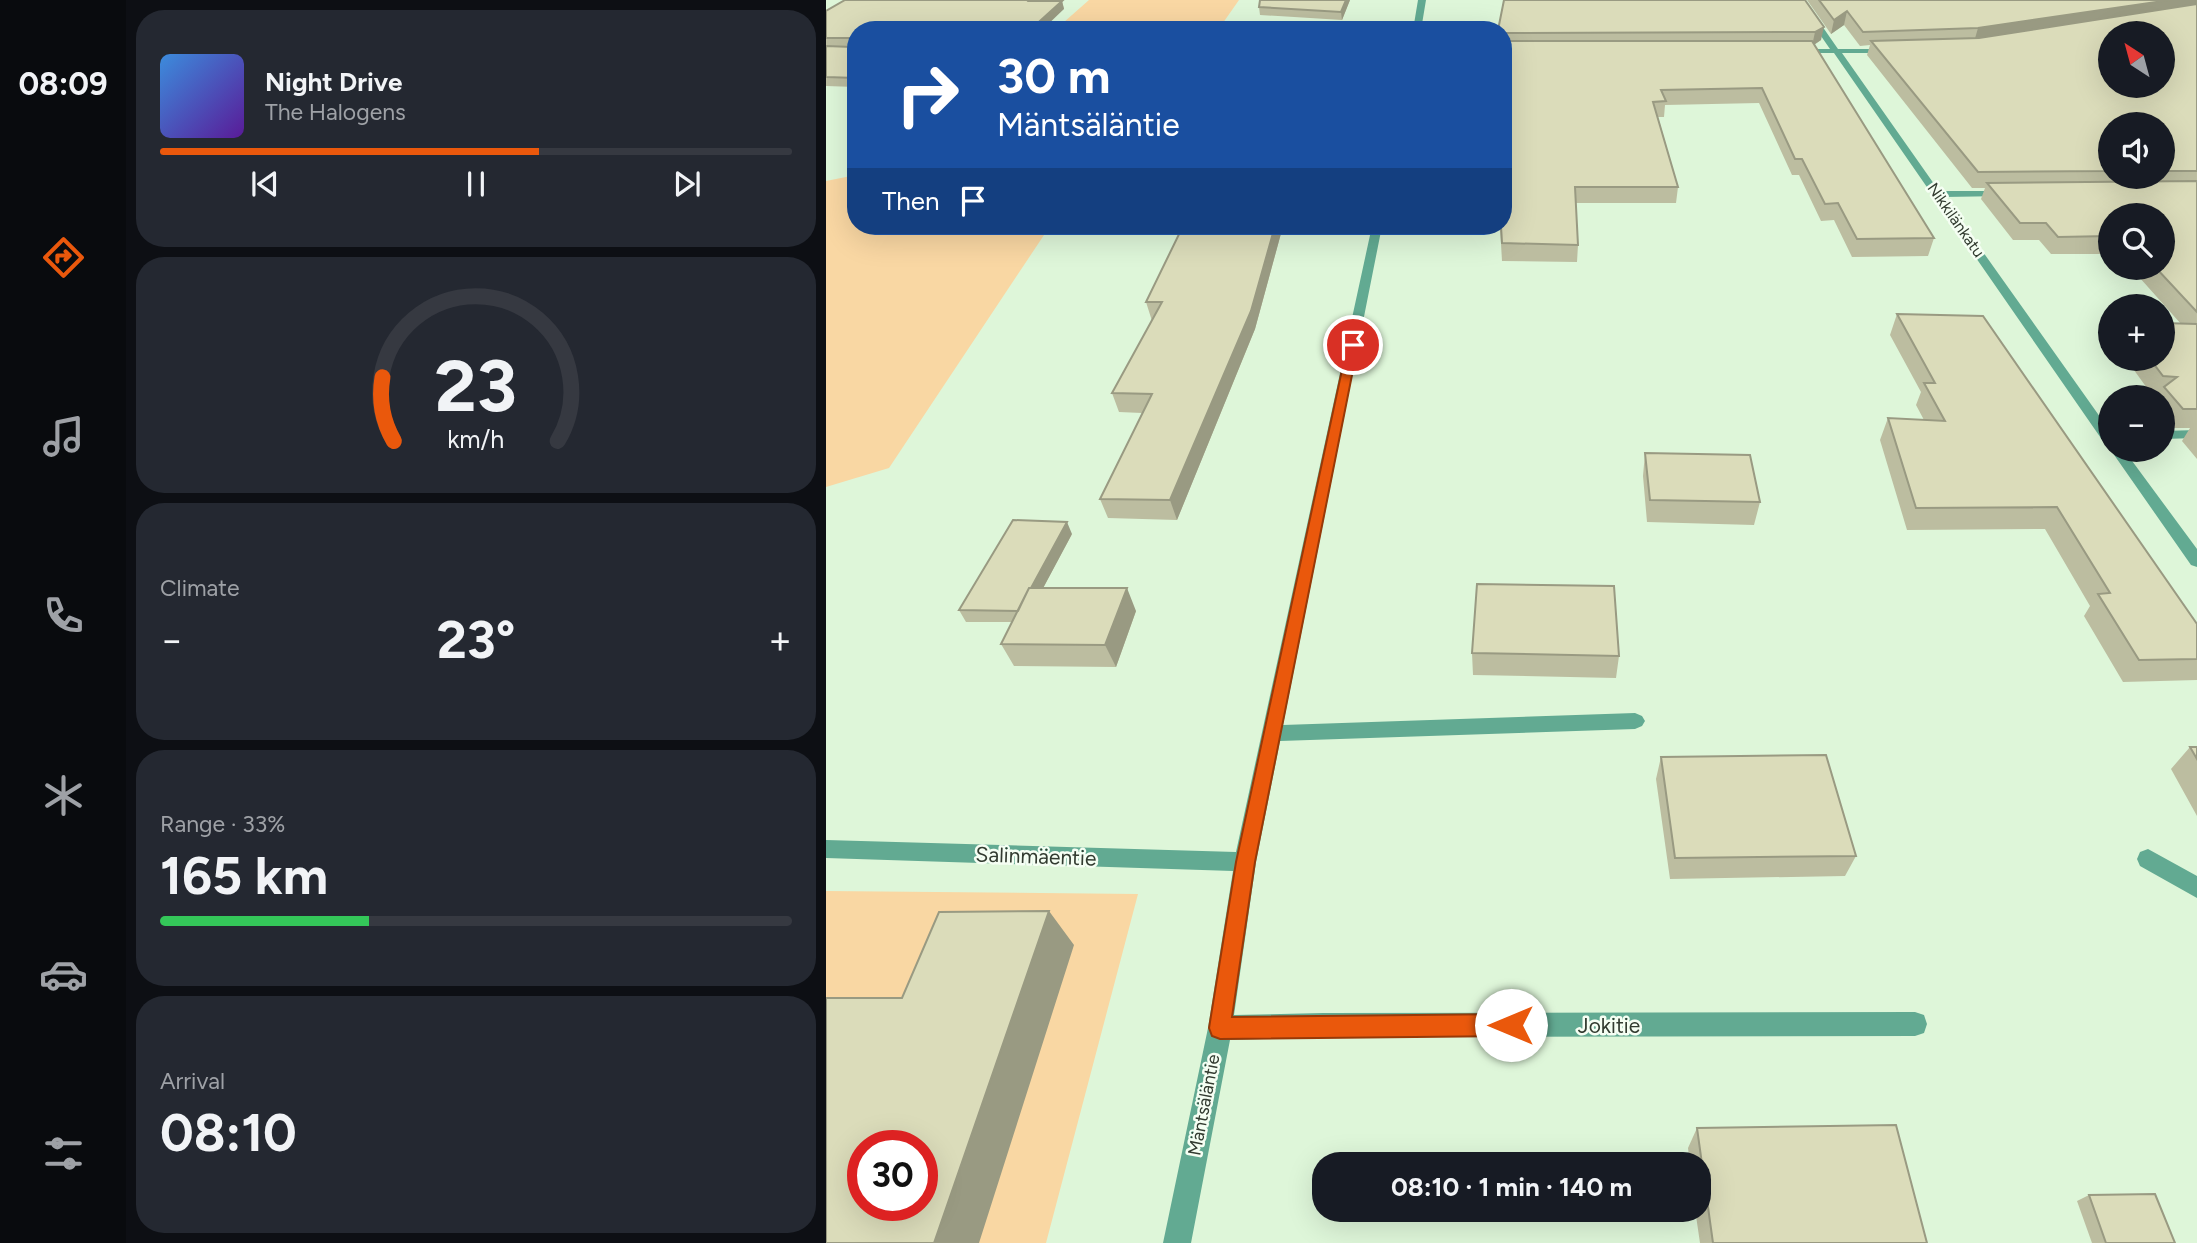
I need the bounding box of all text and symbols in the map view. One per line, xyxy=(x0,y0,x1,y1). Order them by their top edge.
north arrow xyxy=(2098,21,2175,98)
map controls xyxy=(2098,21,2175,462)
text: 30 m xyxy=(997,46,1110,105)
icon: right xyxy=(882,49,973,140)
text: 08:09 xyxy=(18,65,108,103)
text: Night Drive xyxy=(265,66,402,98)
text: The Halogens xyxy=(265,98,406,126)
text: Mäntsäläntie xyxy=(997,106,1180,144)
button: sound xyxy=(2098,112,2175,189)
icon: previous xyxy=(246,165,284,203)
icon: pause xyxy=(457,165,495,203)
icon: next xyxy=(668,165,706,203)
street label: Nikkilänkatu xyxy=(1923,179,1989,261)
icon: arrive xyxy=(954,182,992,220)
text: Then xyxy=(882,185,940,217)
button: search xyxy=(2098,203,2175,280)
icon: directions xyxy=(39,233,88,282)
button: + xyxy=(2098,294,2175,371)
pin xyxy=(1323,315,1383,375)
icon: arrive xyxy=(1334,326,1372,364)
text: 23 xyxy=(435,342,517,429)
button: − xyxy=(2098,385,2175,462)
icon: music xyxy=(39,412,88,461)
text: km/h xyxy=(447,424,505,454)
text: Climate xyxy=(160,574,239,602)
icon: phone xyxy=(39,591,88,640)
text: 23° xyxy=(437,609,515,671)
text: − xyxy=(160,617,184,663)
text: + xyxy=(768,617,792,663)
icon: climate xyxy=(39,771,88,820)
text: Range · 33% xyxy=(160,810,285,838)
street label: Salinmäentie xyxy=(975,841,1097,871)
text: 165 km xyxy=(160,845,328,907)
icon: car xyxy=(39,950,88,999)
position arrow xyxy=(1474,988,1548,1062)
street label: Jokitie xyxy=(1578,1013,1640,1038)
street label: Mäntsäläntie xyxy=(1183,1052,1225,1158)
text: Arrival xyxy=(160,1067,225,1095)
text: 08:10 xyxy=(160,1102,297,1164)
icon: filters xyxy=(39,1129,88,1178)
speed limit sign: 30 xyxy=(847,1130,938,1221)
text: 08:10 · 1 min · 140 m xyxy=(1391,1171,1632,1203)

